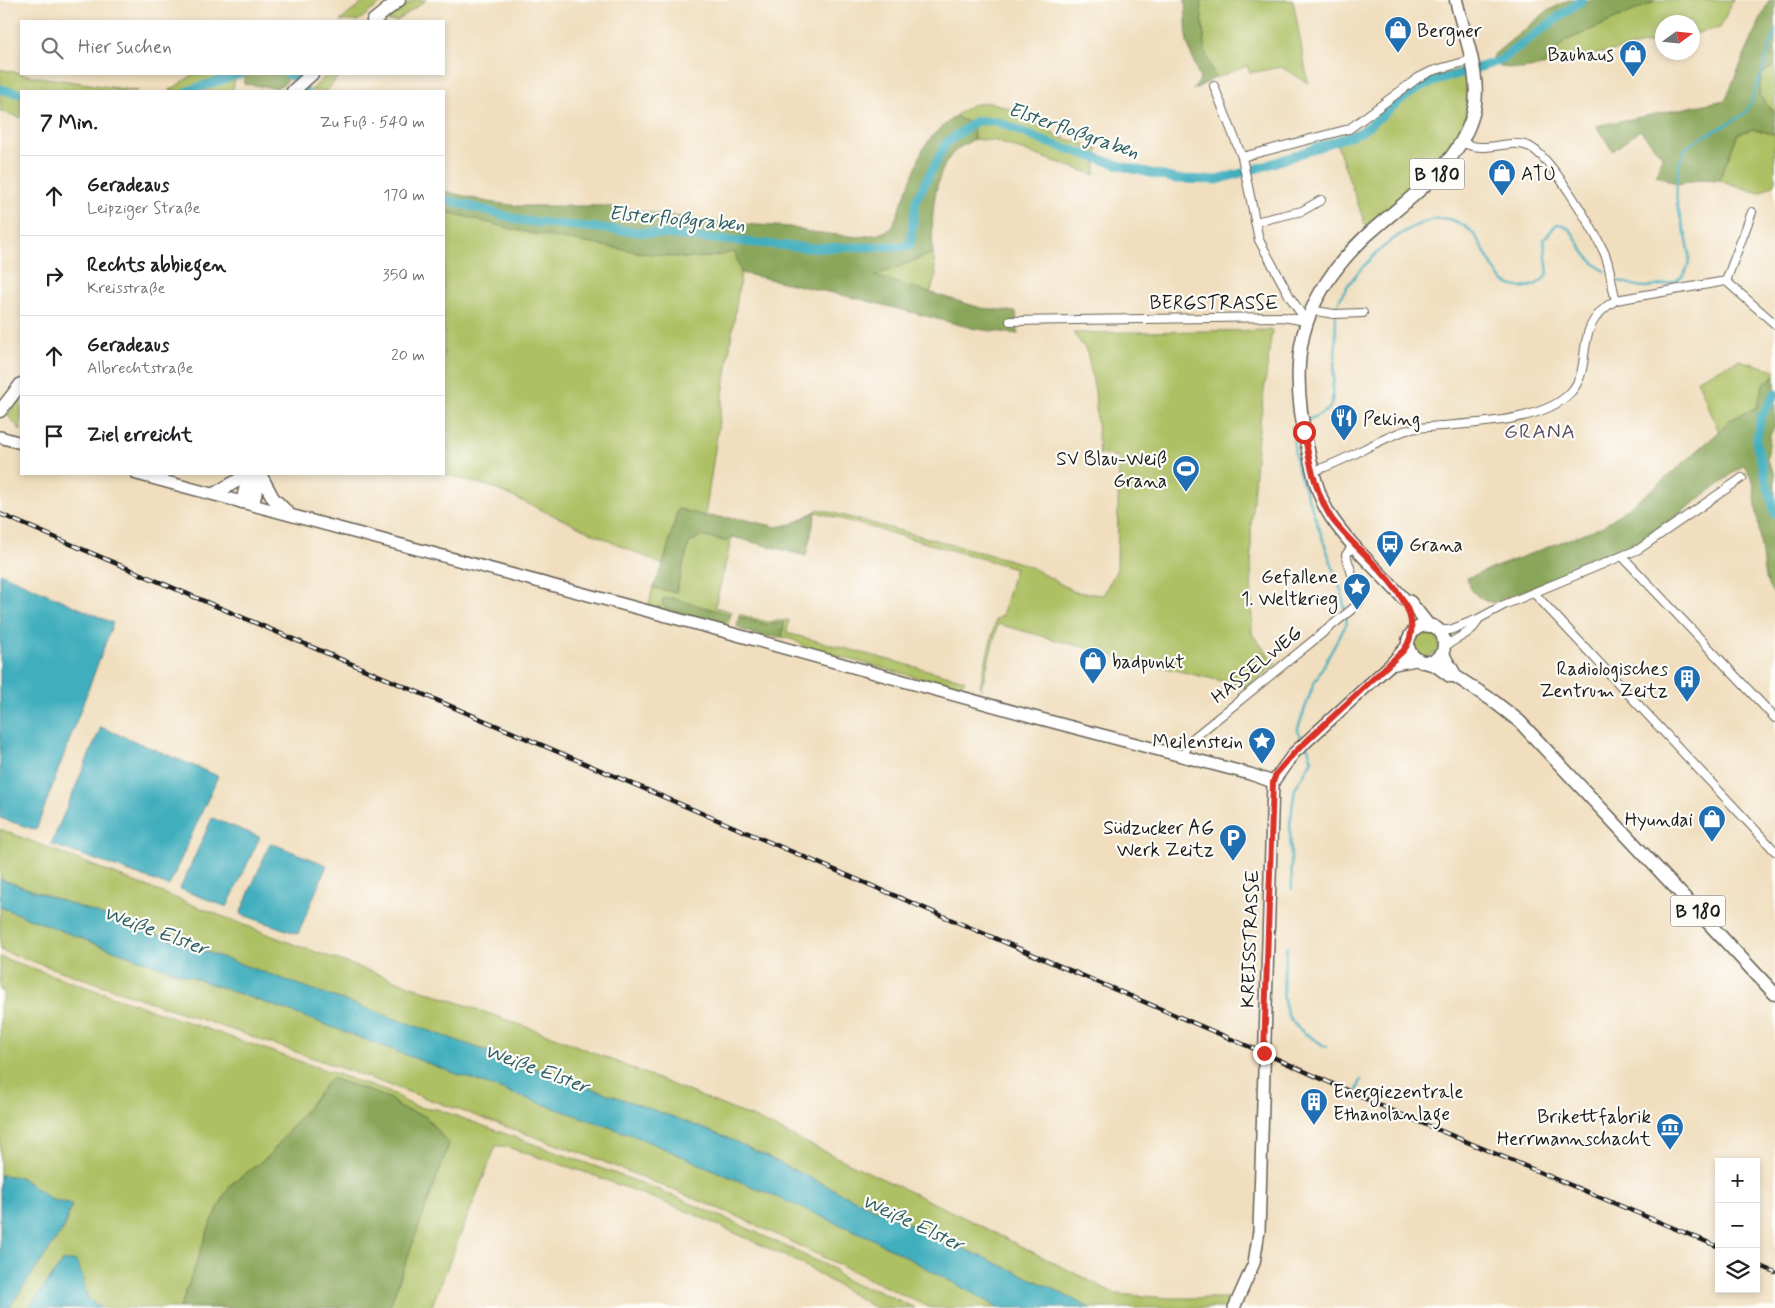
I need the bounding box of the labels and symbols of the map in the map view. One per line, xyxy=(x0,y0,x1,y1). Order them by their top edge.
shop icon: Bergner xyxy=(1383,15,1413,54)
north arrow xyxy=(1655,15,1700,60)
place label: Bergner xyxy=(1417,19,1482,46)
shop icon: Bauhaus xyxy=(1618,39,1648,78)
place label: Bauhaus xyxy=(1547,43,1614,68)
water label: Elsterfloßgraben xyxy=(1004,96,1143,166)
road number: B 180 xyxy=(1410,158,1464,190)
shop icon: ATU xyxy=(1487,158,1517,197)
place label: ATU xyxy=(1521,162,1556,187)
water label: Elsterfloßgraben xyxy=(608,200,746,239)
street label: BERGSTRASSE xyxy=(1149,291,1279,316)
restaurant icon: Peking xyxy=(1329,403,1359,442)
place label: Peking xyxy=(1363,407,1420,433)
district label: GRANA xyxy=(1504,418,1576,446)
route start xyxy=(1293,421,1316,444)
place label: SV Blau-Weiß Grana xyxy=(1056,447,1167,494)
sports icon: SV Blau-Weiß Grana xyxy=(1171,454,1201,493)
bus stop icon: Grana xyxy=(1375,529,1405,568)
place label: Grana xyxy=(1409,533,1463,558)
place label: Gefallene 1. Weltkrieg xyxy=(1241,565,1338,614)
place icon: Gefallene 1. Weltkrieg xyxy=(1342,572,1372,611)
street label: HASSELWEG xyxy=(1206,621,1308,710)
shop icon: badpunkt xyxy=(1078,646,1108,685)
place label: badpunkt xyxy=(1112,650,1184,675)
place label: Radiologisches Zentrum Zeitz xyxy=(1540,657,1669,704)
building icon: Radiologisches Zentrum Zeitz xyxy=(1672,664,1702,703)
place icon: Meilenstein xyxy=(1247,726,1277,765)
place label: Meilenstein xyxy=(1153,730,1243,755)
shop icon: Hyundai xyxy=(1697,804,1727,843)
place label: Hyundai xyxy=(1625,808,1693,833)
place label: Südzucker AG Werk Zeitz xyxy=(1103,816,1214,863)
parking icon: Südzucker AG Werk Zeitz xyxy=(1218,823,1248,862)
street label: KREISSTRASSE xyxy=(1236,869,1265,1009)
road number: B 180 xyxy=(1670,896,1726,926)
water label: Weiße Elster xyxy=(99,900,214,964)
water label: Weiße Elster xyxy=(480,1038,595,1102)
route end xyxy=(1253,1042,1276,1065)
place label: Energiezentrale Ethanolanlage xyxy=(1333,1080,1464,1130)
building icon: Energiezentrale Ethanolanlage xyxy=(1299,1087,1329,1126)
place label: Brikettfabrik Herrmannschacht xyxy=(1497,1105,1651,1152)
museum icon: Brikettfabrik Herrmannschacht xyxy=(1655,1112,1685,1151)
water label: Weiße Elster xyxy=(857,1188,970,1260)

